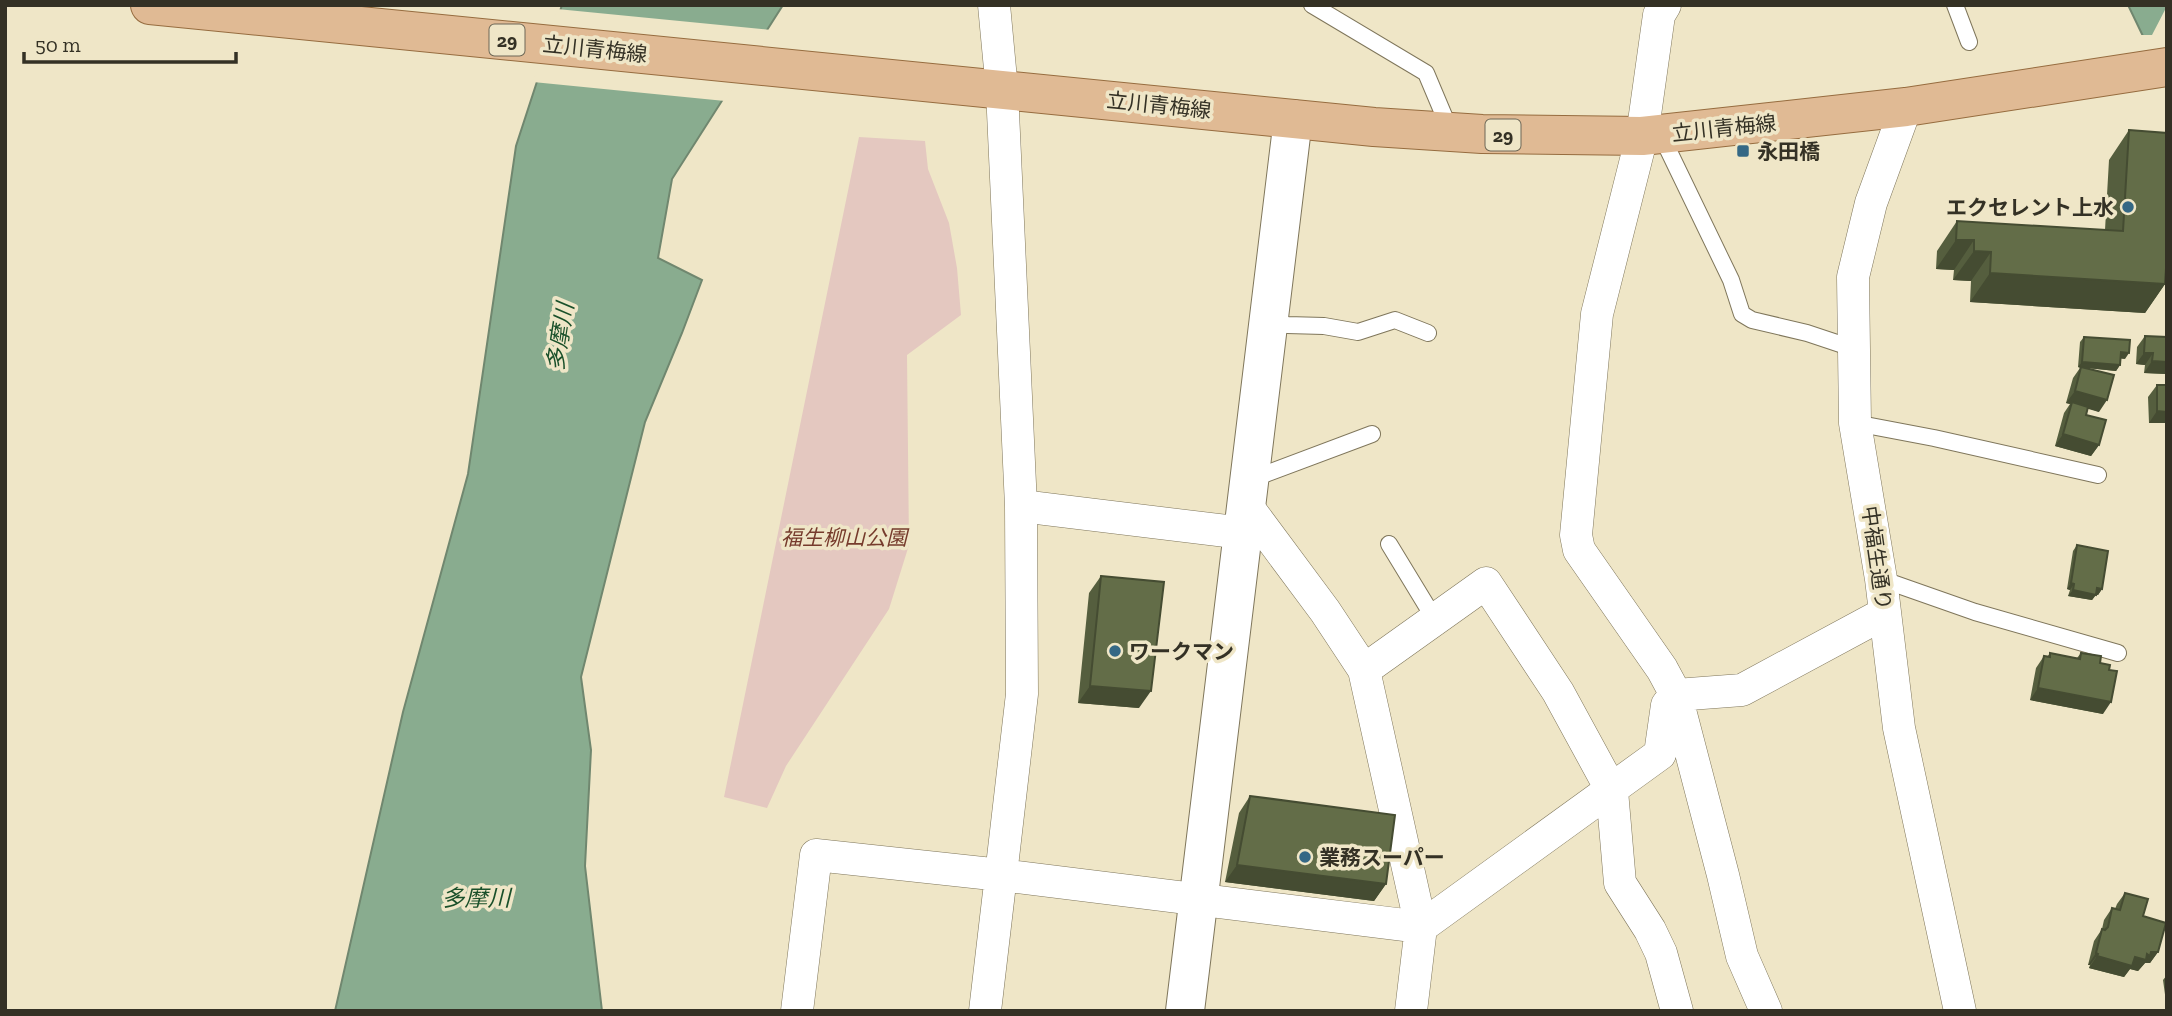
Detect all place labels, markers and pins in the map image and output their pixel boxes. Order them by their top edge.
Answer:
place label: 永田橋 [1757,139,1820,164]
marker: 永田橋 [1735,143,1751,159]
place label: エクセレント上水 [1946,195,2114,220]
marker: エクセレント上水 [2120,199,2136,215]
place label: ワークマン [1129,639,1234,664]
marker: ワークマン [1107,643,1123,659]
place label: 業務スーパー [1319,845,1445,870]
marker: 業務スーパー [1297,849,1313,865]

